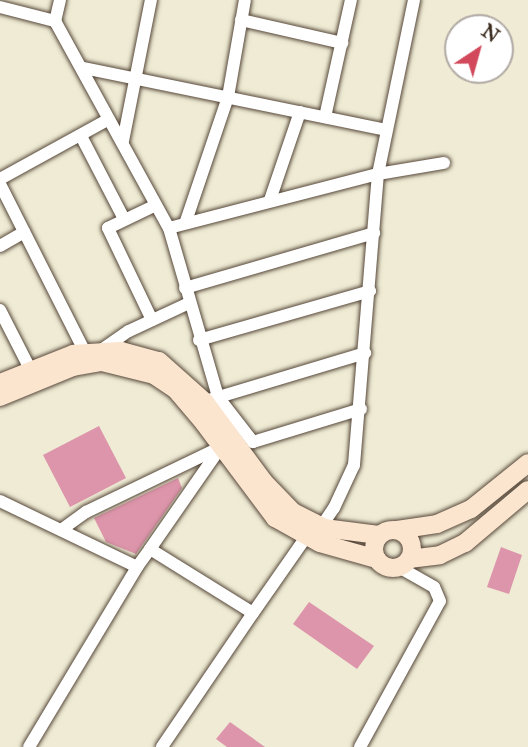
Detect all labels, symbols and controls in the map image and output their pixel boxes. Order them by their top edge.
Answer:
north arrow [444,14,514,84]
text: N [477,19,504,47]

